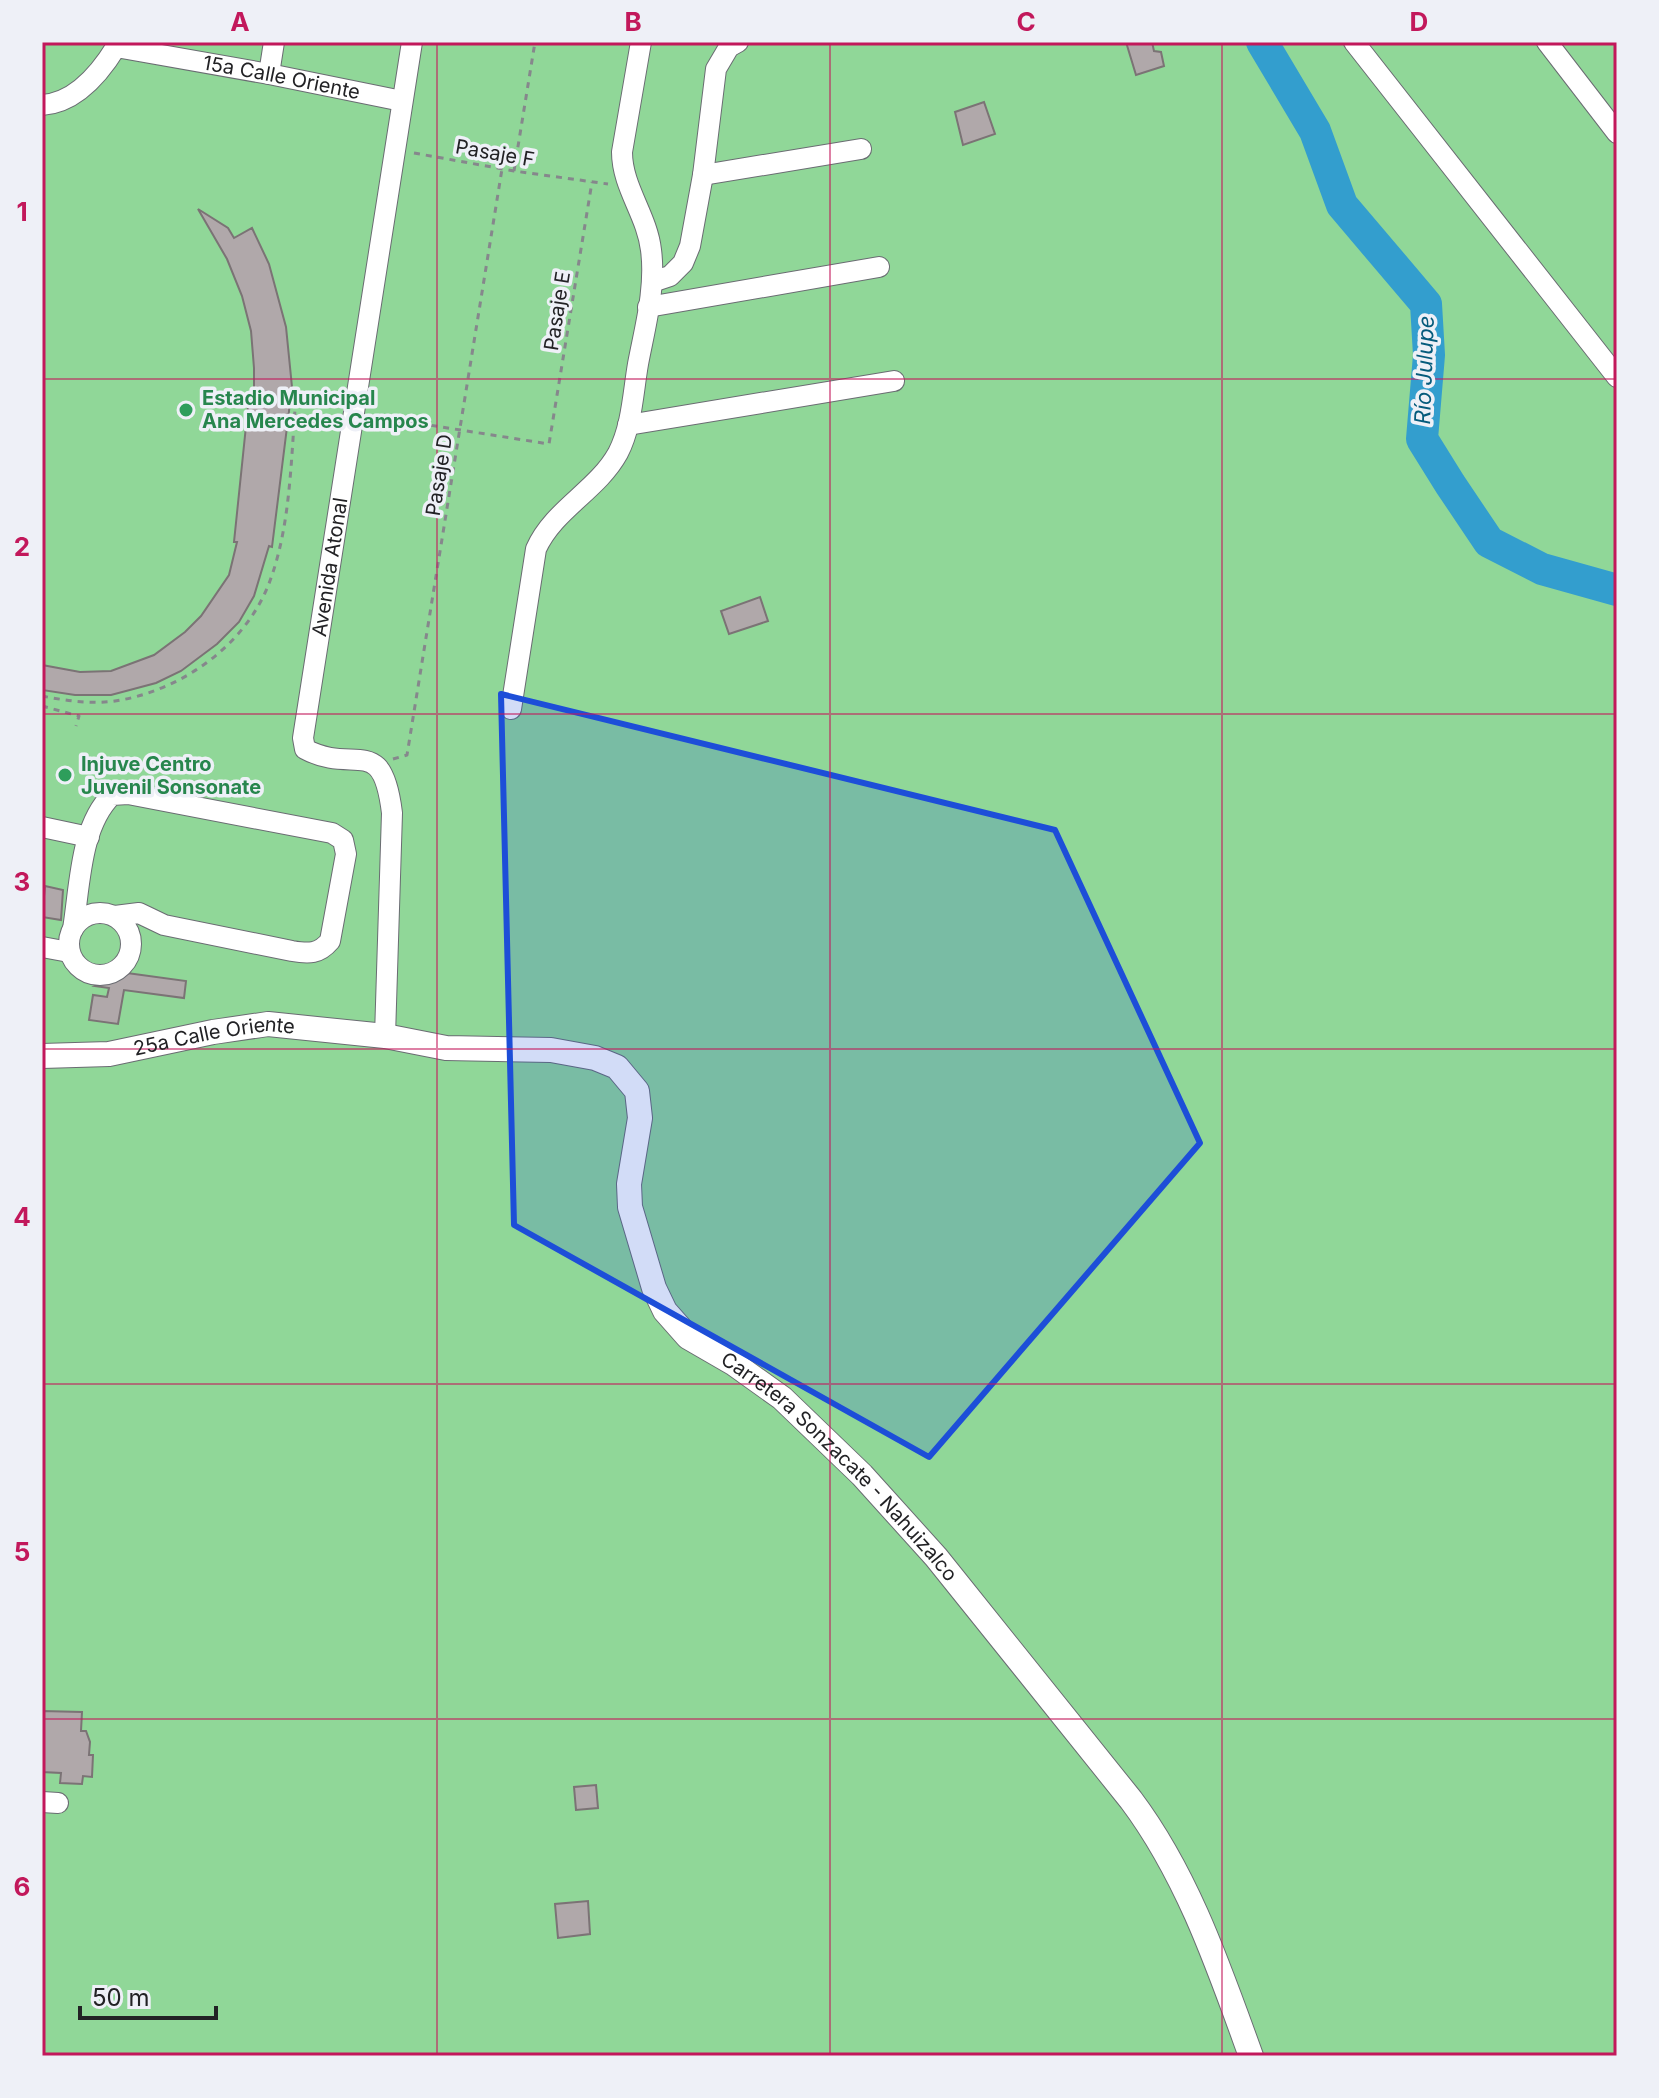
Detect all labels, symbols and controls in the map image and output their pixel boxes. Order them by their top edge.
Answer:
text: A [230,6,250,37]
text: B [624,6,642,37]
text: C [1016,6,1036,37]
text: D [1410,6,1428,37]
street label: 15a Calle Oriente [201,51,362,104]
street label: Pasaje F [454,134,536,172]
text: 1 [16,196,28,227]
street label: Pasaje E [539,270,575,352]
water label: Río Julupe [1409,315,1439,425]
place label: Estadio Municipal Ana Mercedes Campos [202,386,429,433]
marker: Estadio Municipal Ana Mercedes Campos [177,401,195,419]
street label: Pasaje D [421,432,457,518]
street label: Avenida Atonal [307,496,352,638]
text: 2 [14,531,30,562]
place label: Injuve Centro Juvenil Sonsonate [81,752,261,799]
marker: Injuve Centro Juvenil Sonsonate [56,766,74,784]
text: 3 [14,866,30,897]
street label: 25a Calle Oriente [131,1012,296,1061]
text: 4 [13,1201,31,1232]
street label: Carretera Sonzacate - Nahuizalco [717,1347,963,1586]
text: 5 [14,1536,30,1567]
text: 6 [14,1871,30,1902]
scale bar [80,1970,216,2020]
text: 50 m [92,1983,150,2012]

